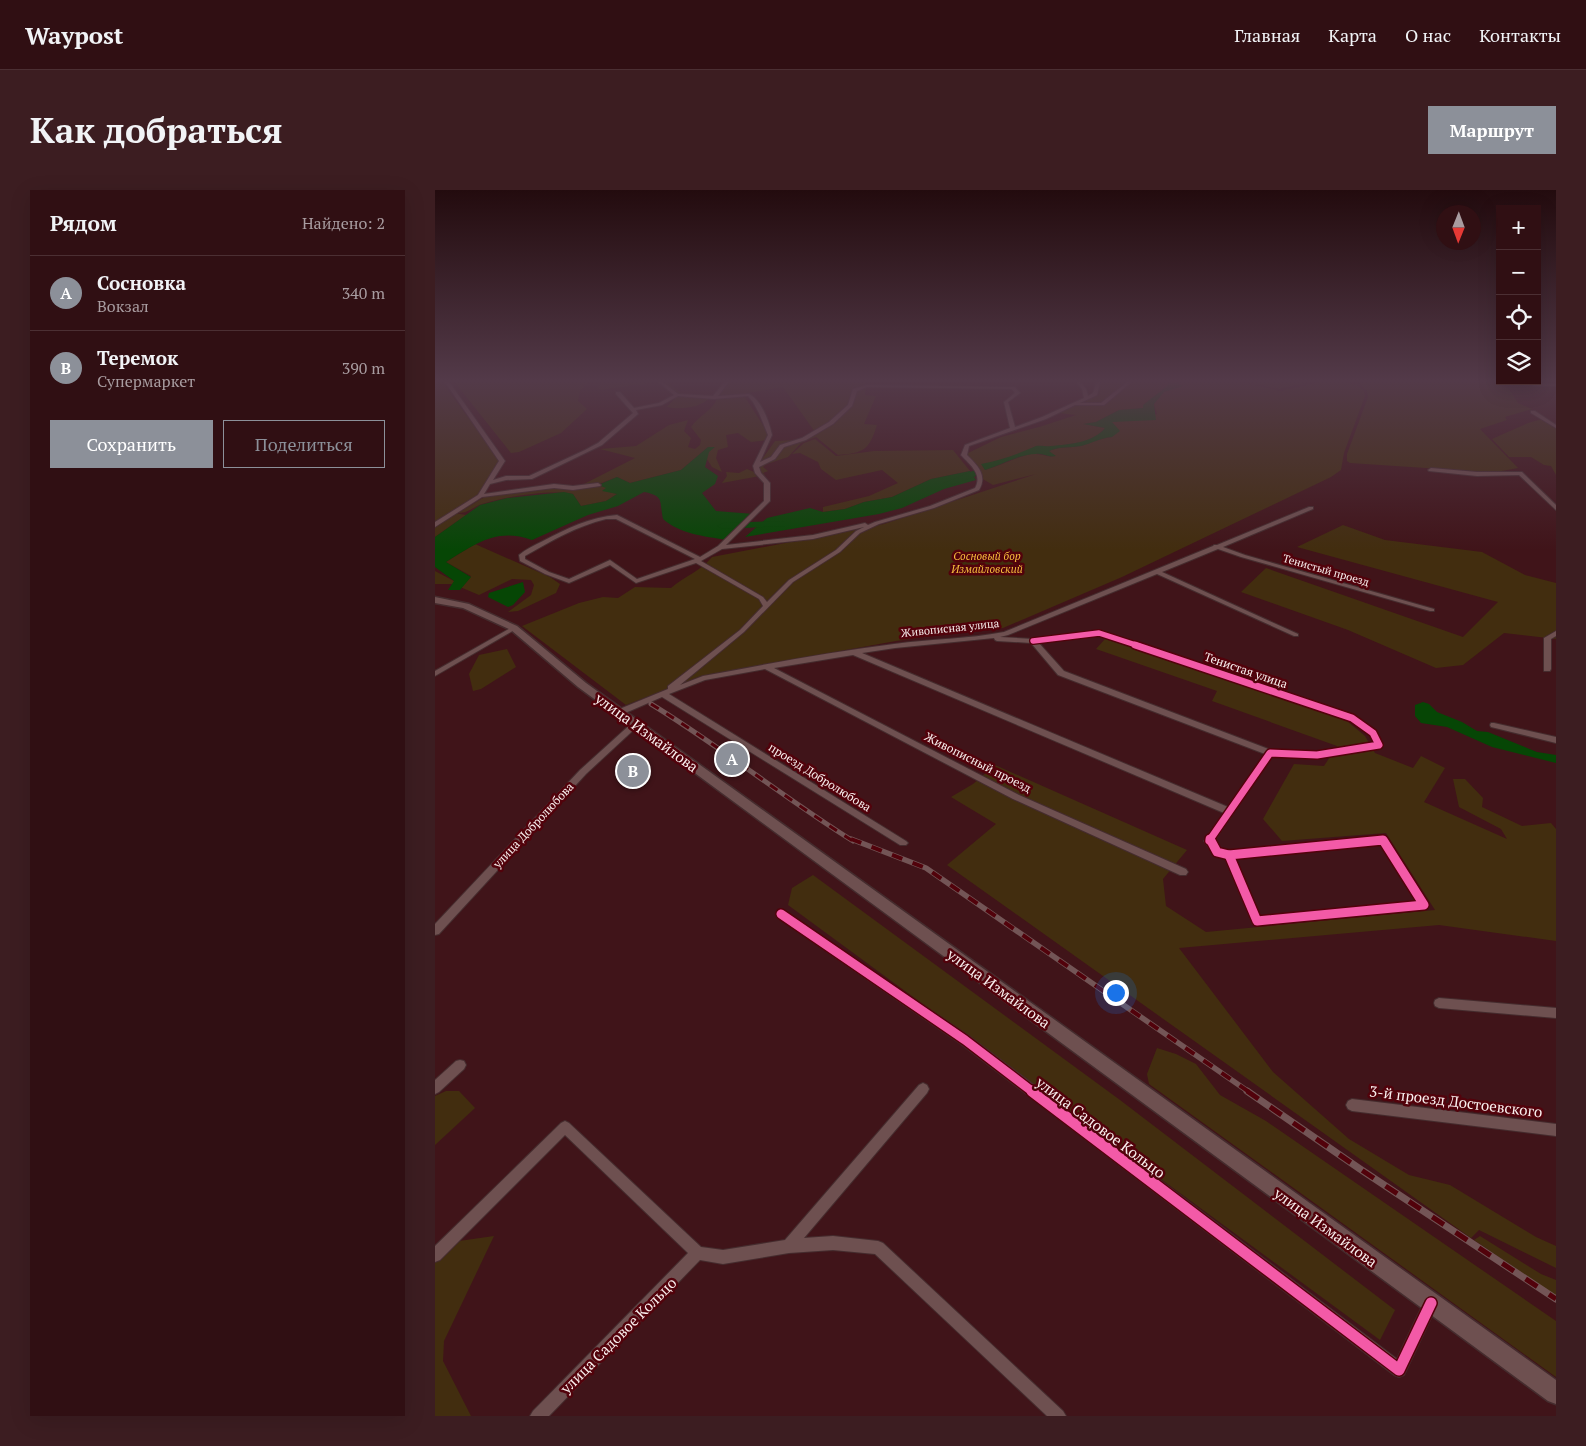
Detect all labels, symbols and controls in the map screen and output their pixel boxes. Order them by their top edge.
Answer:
text: Waypost [25,19,123,51]
text: Главная [1234,23,1300,47]
text: Карта [1328,23,1377,47]
text: О нас [1405,23,1451,47]
text: Контакты [1479,23,1561,47]
button: Маршрут [1428,106,1556,154]
text: Как добраться [30,107,283,153]
north arrow [1436,205,1481,250]
map controls [1496,205,1541,385]
button: + [1496,205,1541,250]
text: Рядом [50,209,117,237]
text: Найдено: 2 [302,212,385,234]
button: − [1496,250,1541,295]
text: Сосновка [97,270,186,295]
text: A [60,282,72,304]
text: 340 m [342,282,385,304]
text: Вокзал [97,295,149,317]
button: locate [1496,295,1541,340]
button: layers [1496,340,1541,385]
text: Теремок [97,345,178,370]
text: B [61,357,71,379]
text: 390 m [342,357,385,379]
text: Супермаркет [97,370,195,392]
button: Сохранить [50,420,213,468]
button: Поделиться [223,420,385,468]
park label: Сосновый бор Измайловский [950,549,1023,576]
street label: Тенистый проезд [1281,551,1371,589]
street label: Живописная улица [900,616,1000,640]
street label: Тенистая улица [1202,649,1290,691]
street label: улица Измайлова [591,687,703,776]
street label: Живописный проезд [922,729,1034,795]
street label: проезд Добролюбова [766,739,874,815]
pin: A [716,740,748,778]
pin: B [617,752,649,790]
street label: улица Добролюбова [489,779,577,872]
street label: улица Измайлова [943,943,1055,1032]
your location [1103,980,1129,1006]
street label: улица Садовое Кольцо [1032,1071,1170,1182]
street label: 3-й проезд Достоевского [1368,1080,1544,1122]
street label: улица Измайлова [1270,1182,1382,1271]
street label: улица Садовое Кольцо [555,1272,681,1398]

